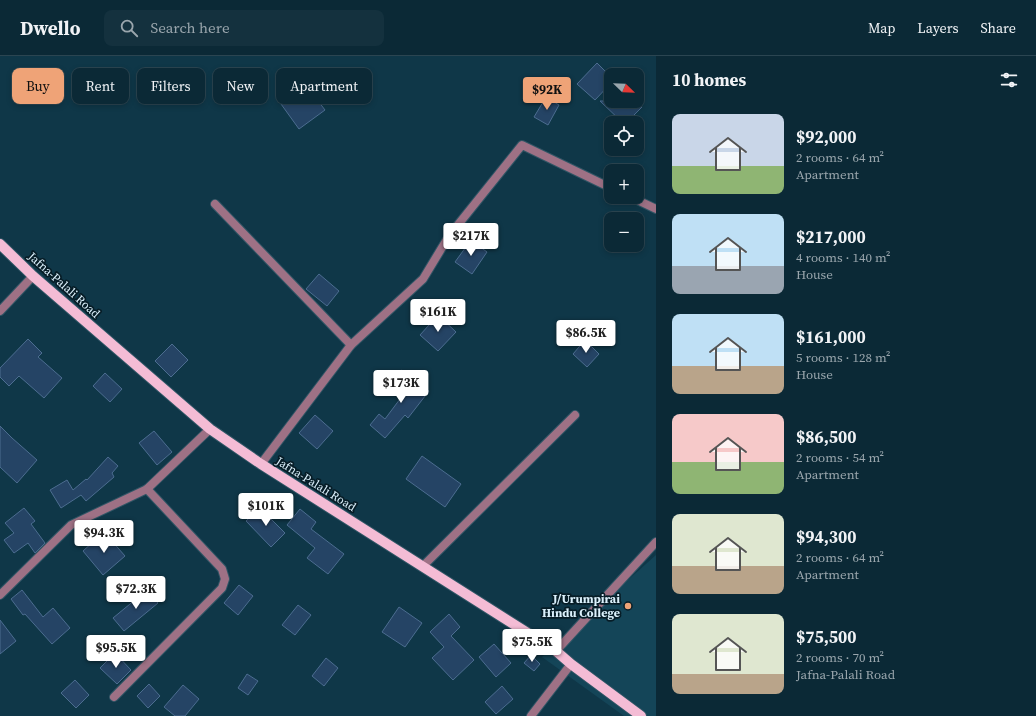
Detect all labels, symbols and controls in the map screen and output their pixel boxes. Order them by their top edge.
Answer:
search box [104,10,384,46]
text: Dwello [20,15,80,41]
icon: search [118,17,140,39]
text: Search here [150,17,230,38]
text: Map [868,18,895,38]
text: Layers [917,18,959,38]
text: Share [981,18,1016,38]
chip: Buy [12,68,64,104]
chip: Rent [72,68,129,104]
chip: Filters [137,68,205,104]
chip: New [213,68,268,104]
chip: Apartment [276,68,372,104]
north arrow [604,68,644,108]
map controls [604,68,644,252]
text: 10 homes [672,68,746,92]
icon: filters [998,69,1020,91]
pin: $92K [523,77,571,111]
text: $92K [532,81,562,98]
button: locate [604,116,644,156]
text: $92,000 [796,125,856,149]
icon: home [704,130,752,178]
text: 2 rooms · 64 m² [796,149,884,166]
button: + [604,164,644,204]
text: Apartment [796,166,859,183]
button: − [604,212,644,252]
pin: $217K [443,223,499,257]
text: $217,000 [796,225,866,249]
text: $217K [452,227,490,244]
icon: home [704,230,752,278]
street label: Jafna-Palali Road [24,248,103,322]
text: 4 rooms · 140 m² [796,249,891,266]
text: House [796,266,833,283]
pin: $161K [410,299,466,333]
text: $161K [419,303,457,320]
pin: $86.5K [553,320,619,354]
text: $86.5K [565,324,607,341]
text: $161,000 [796,325,866,349]
icon: home [704,330,752,378]
text: 5 rooms · 128 m² [796,349,891,366]
text: House [796,366,833,383]
pin: $173K [373,370,429,404]
text: $173K [382,374,420,391]
text: $86,500 [796,425,856,449]
icon: home [704,430,752,478]
text: 2 rooms · 54 m² [796,449,884,466]
street label: Jafna-Palali Road [272,452,359,515]
text: Apartment [796,466,859,483]
pin: $101K [238,493,294,527]
text: $101K [247,497,285,514]
pin: $94.3K [71,520,137,554]
text: $94.3K [83,524,125,541]
text: $94,300 [796,525,856,549]
icon: home [704,530,752,578]
text: 2 rooms · 64 m² [796,549,884,566]
text: Apartment [796,566,859,583]
pin: $72.3K [103,576,169,610]
text: $72.3K [115,580,157,597]
place label: J/Urumpirai Hindu College [542,591,620,621]
marker: J/Urumpirai Hindu College [623,601,633,611]
text: $75,500 [796,625,856,649]
pin: $75.5K [499,629,565,663]
icon: home [704,630,752,678]
text: $75.5K [511,633,553,650]
pin: $95.5K [83,635,149,669]
text: $95.5K [95,639,137,656]
text: 2 rooms · 70 m² [796,649,884,666]
text: Jafna-Palali Road [796,666,895,683]

